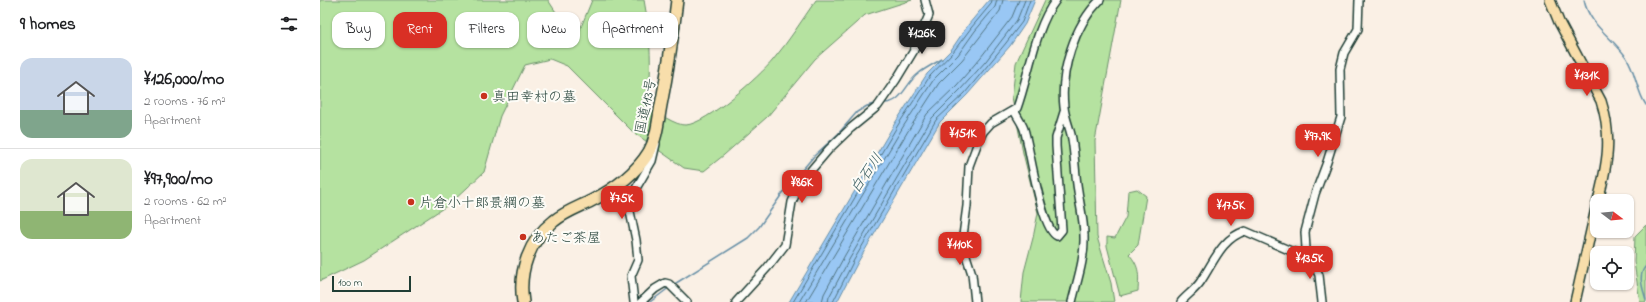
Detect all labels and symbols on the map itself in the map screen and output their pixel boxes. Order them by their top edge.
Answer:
pin: ¥126K [894,21,950,55]
pin: ¥131K [1559,63,1615,97]
street label: 国道113号 [630,76,663,136]
place label: 真田幸村の墓 [492,87,576,108]
marker: 真田幸村の墓 [479,91,489,101]
pin: ¥151K [935,121,991,155]
pin: ¥97.9K [1285,124,1351,158]
water label: 白石川 [845,149,889,198]
pin: ¥86K [778,170,826,204]
pin: ¥75K [598,186,646,220]
place label: 片倉小十郎景綱の墓 [419,193,545,214]
pin: ¥175K [1203,193,1259,227]
north arrow [1590,194,1634,238]
marker: 片倉小十郎景綱の墓 [406,197,416,207]
place label: あたご茶屋 [531,228,601,249]
marker: あたご茶屋 [518,232,528,242]
pin: ¥110K [932,232,988,266]
pin: ¥135K [1282,246,1338,280]
scale bar [332,274,411,293]

